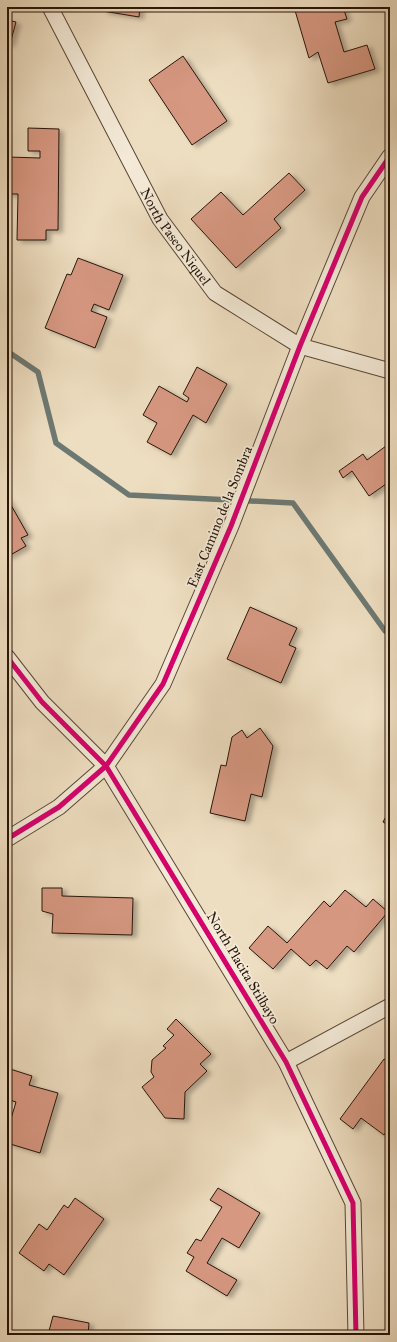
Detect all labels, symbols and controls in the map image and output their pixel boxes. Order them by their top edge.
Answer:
street label: North Paseo Niquel [137,185,215,289]
street label: East Camino de la Sombra [184,444,256,590]
street label: North Placita Stilbayo [203,909,283,1027]

